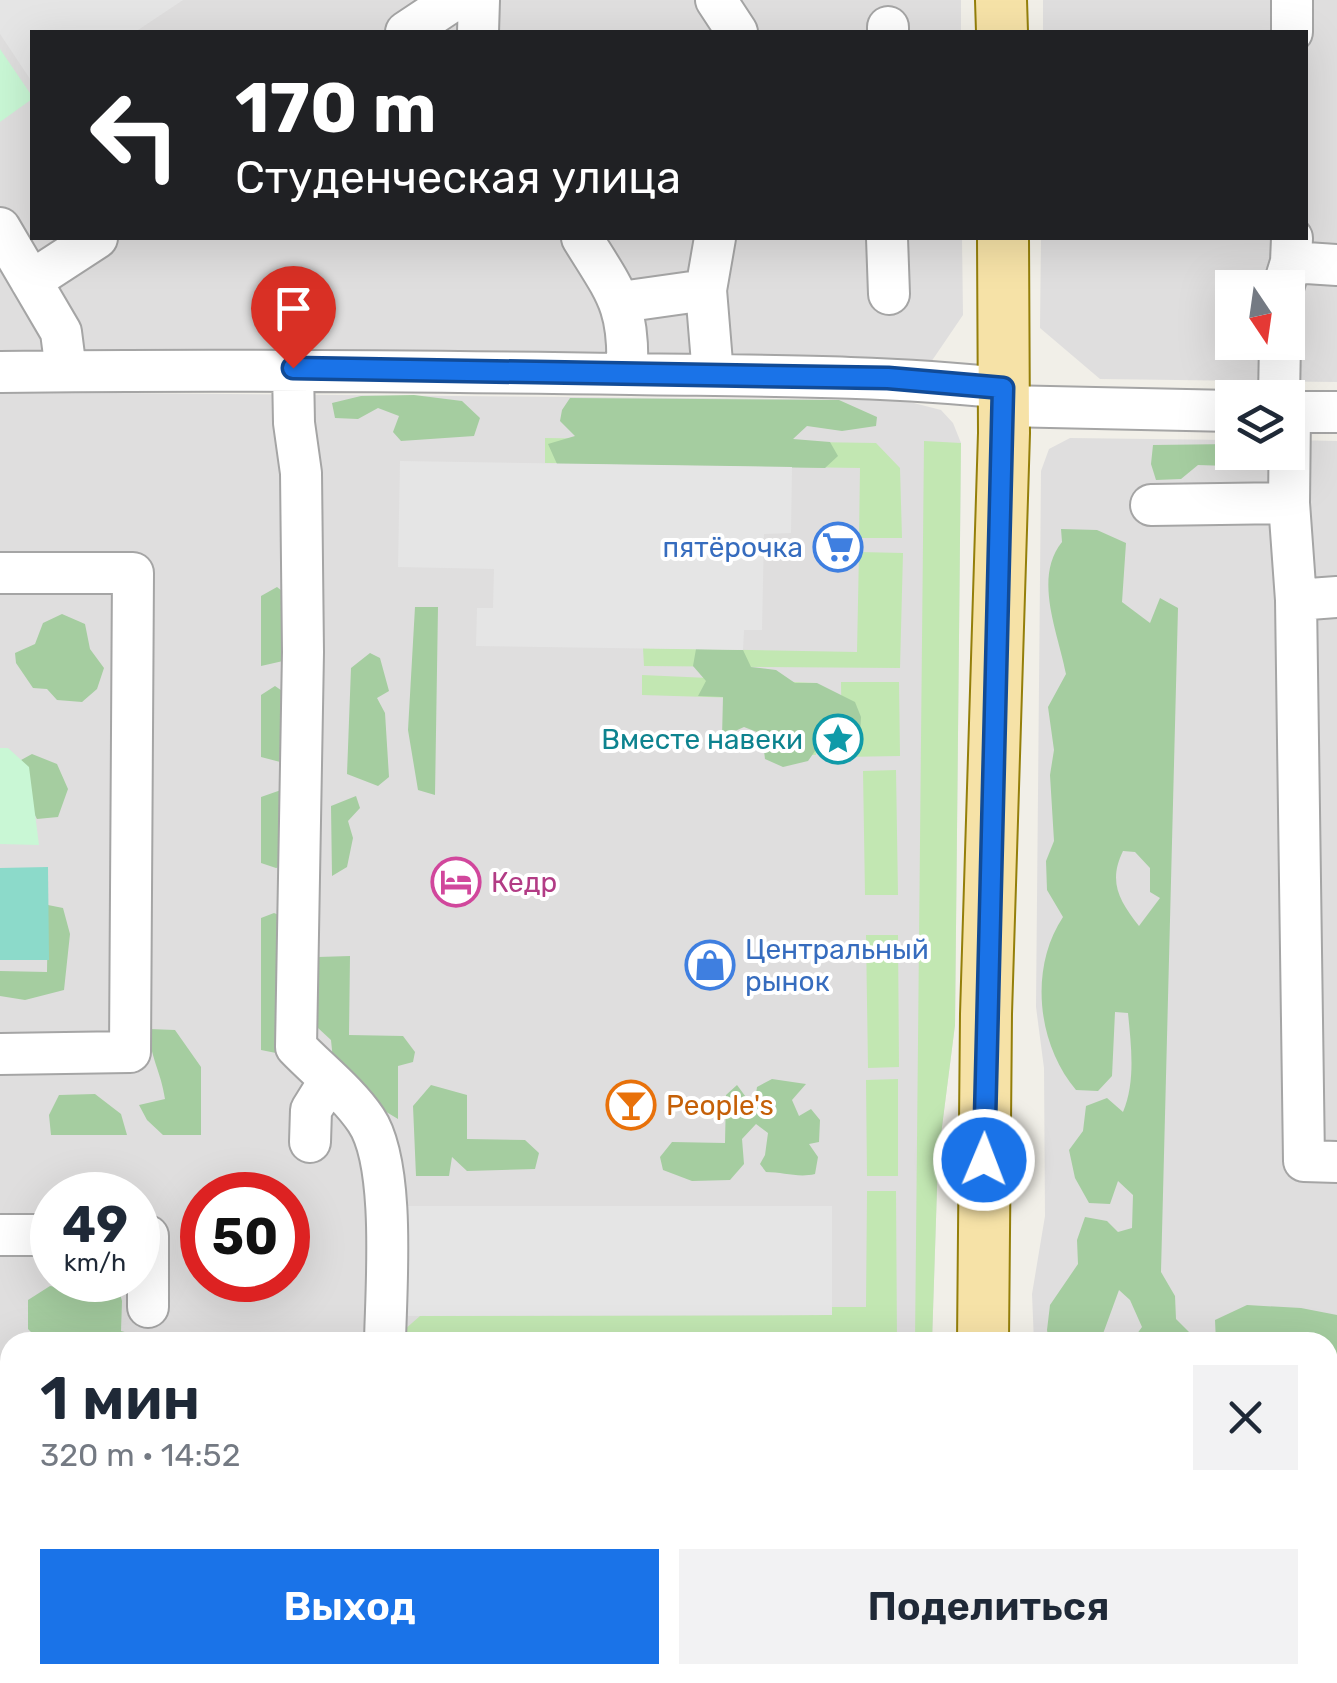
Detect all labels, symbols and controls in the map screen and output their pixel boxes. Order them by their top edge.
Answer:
text: 170 m [235,67,437,150]
icon: left [70,70,200,200]
text: Студенческая улица [235,151,681,204]
pin [251,266,336,369]
north arrow [1215,270,1305,360]
map controls [1215,270,1305,470]
icon: arrive [266,281,321,336]
button: layers [1215,380,1305,470]
supermarket icon: пятёрочка [812,521,864,573]
place label: пятёрочка [663,531,803,564]
place icon: Вместе навеки [812,713,864,765]
place label: Вместе навеки [601,723,803,756]
hotel icon: Кедр [430,856,482,908]
place label: Кедр [491,866,557,899]
place label: Центральный рынок [745,933,929,998]
shop icon: Центральный рынок [684,939,736,991]
bar icon: People's [605,1079,657,1131]
place label: People's [666,1089,774,1122]
position arrow [932,1108,1036,1212]
speed limit sign: 50 [180,1172,310,1302]
text: 49 [62,1195,128,1255]
text: km/h [64,1248,126,1277]
text: 1 мин [40,1363,200,1434]
button: close [1193,1365,1298,1470]
text: 320 m · 14:52 [40,1436,240,1474]
button: Выход [40,1549,659,1664]
button: Поделиться [679,1549,1298,1664]

